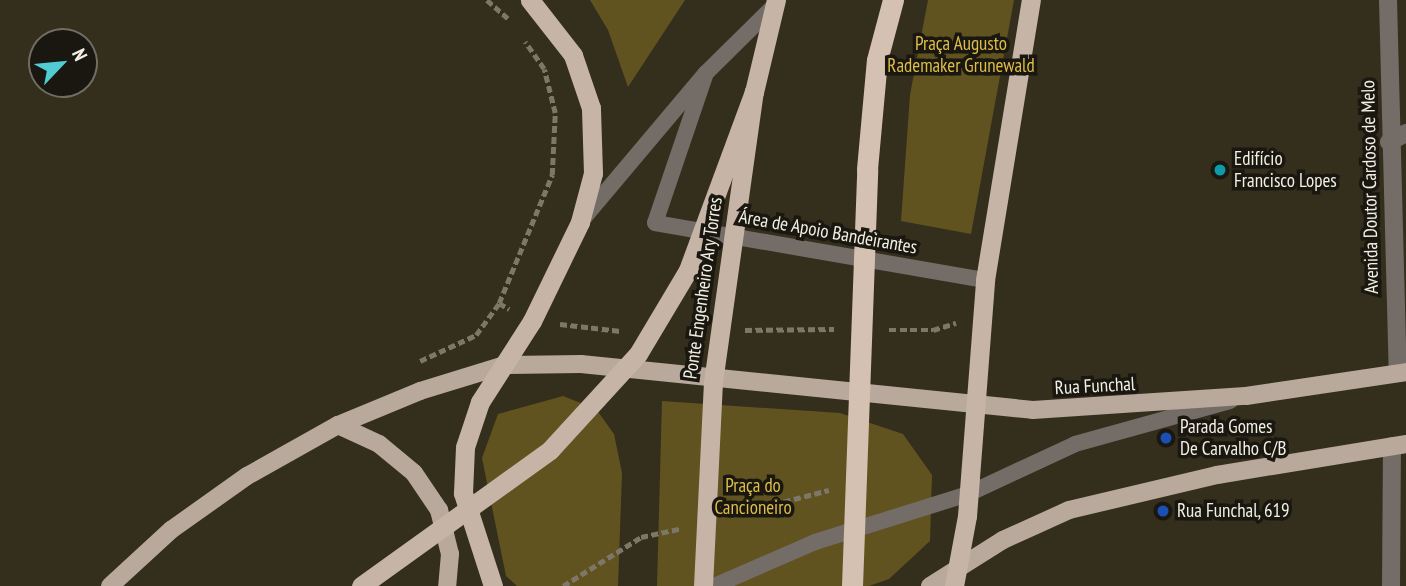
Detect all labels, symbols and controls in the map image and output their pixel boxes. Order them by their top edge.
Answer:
north arrow [28,28,98,98]
park label: Praça Augusto Rademaker Grunewald [887,33,1035,77]
text: N [67,45,93,65]
street label: Avenida Doutor Cardoso de Melo [1357,80,1383,294]
place label: Edifício Francisco Lopes [1234,148,1337,192]
marker: Edifício Francisco Lopes [1212,162,1228,178]
street label: Ponte Engenheiro Ary Torres [679,195,727,381]
street label: Área de Apoio Bandeirantes [737,205,919,259]
street label: Rua Funchal [1054,373,1136,399]
place label: Parada Gomes De Carvalho C/B [1180,416,1286,460]
marker: Parada Gomes De Carvalho C/B [1158,430,1174,446]
park label: Praça do Cancioneiro [714,475,792,519]
place label: Rua Funchal, 619 [1177,500,1291,522]
marker: Rua Funchal, 619 [1155,503,1171,519]

